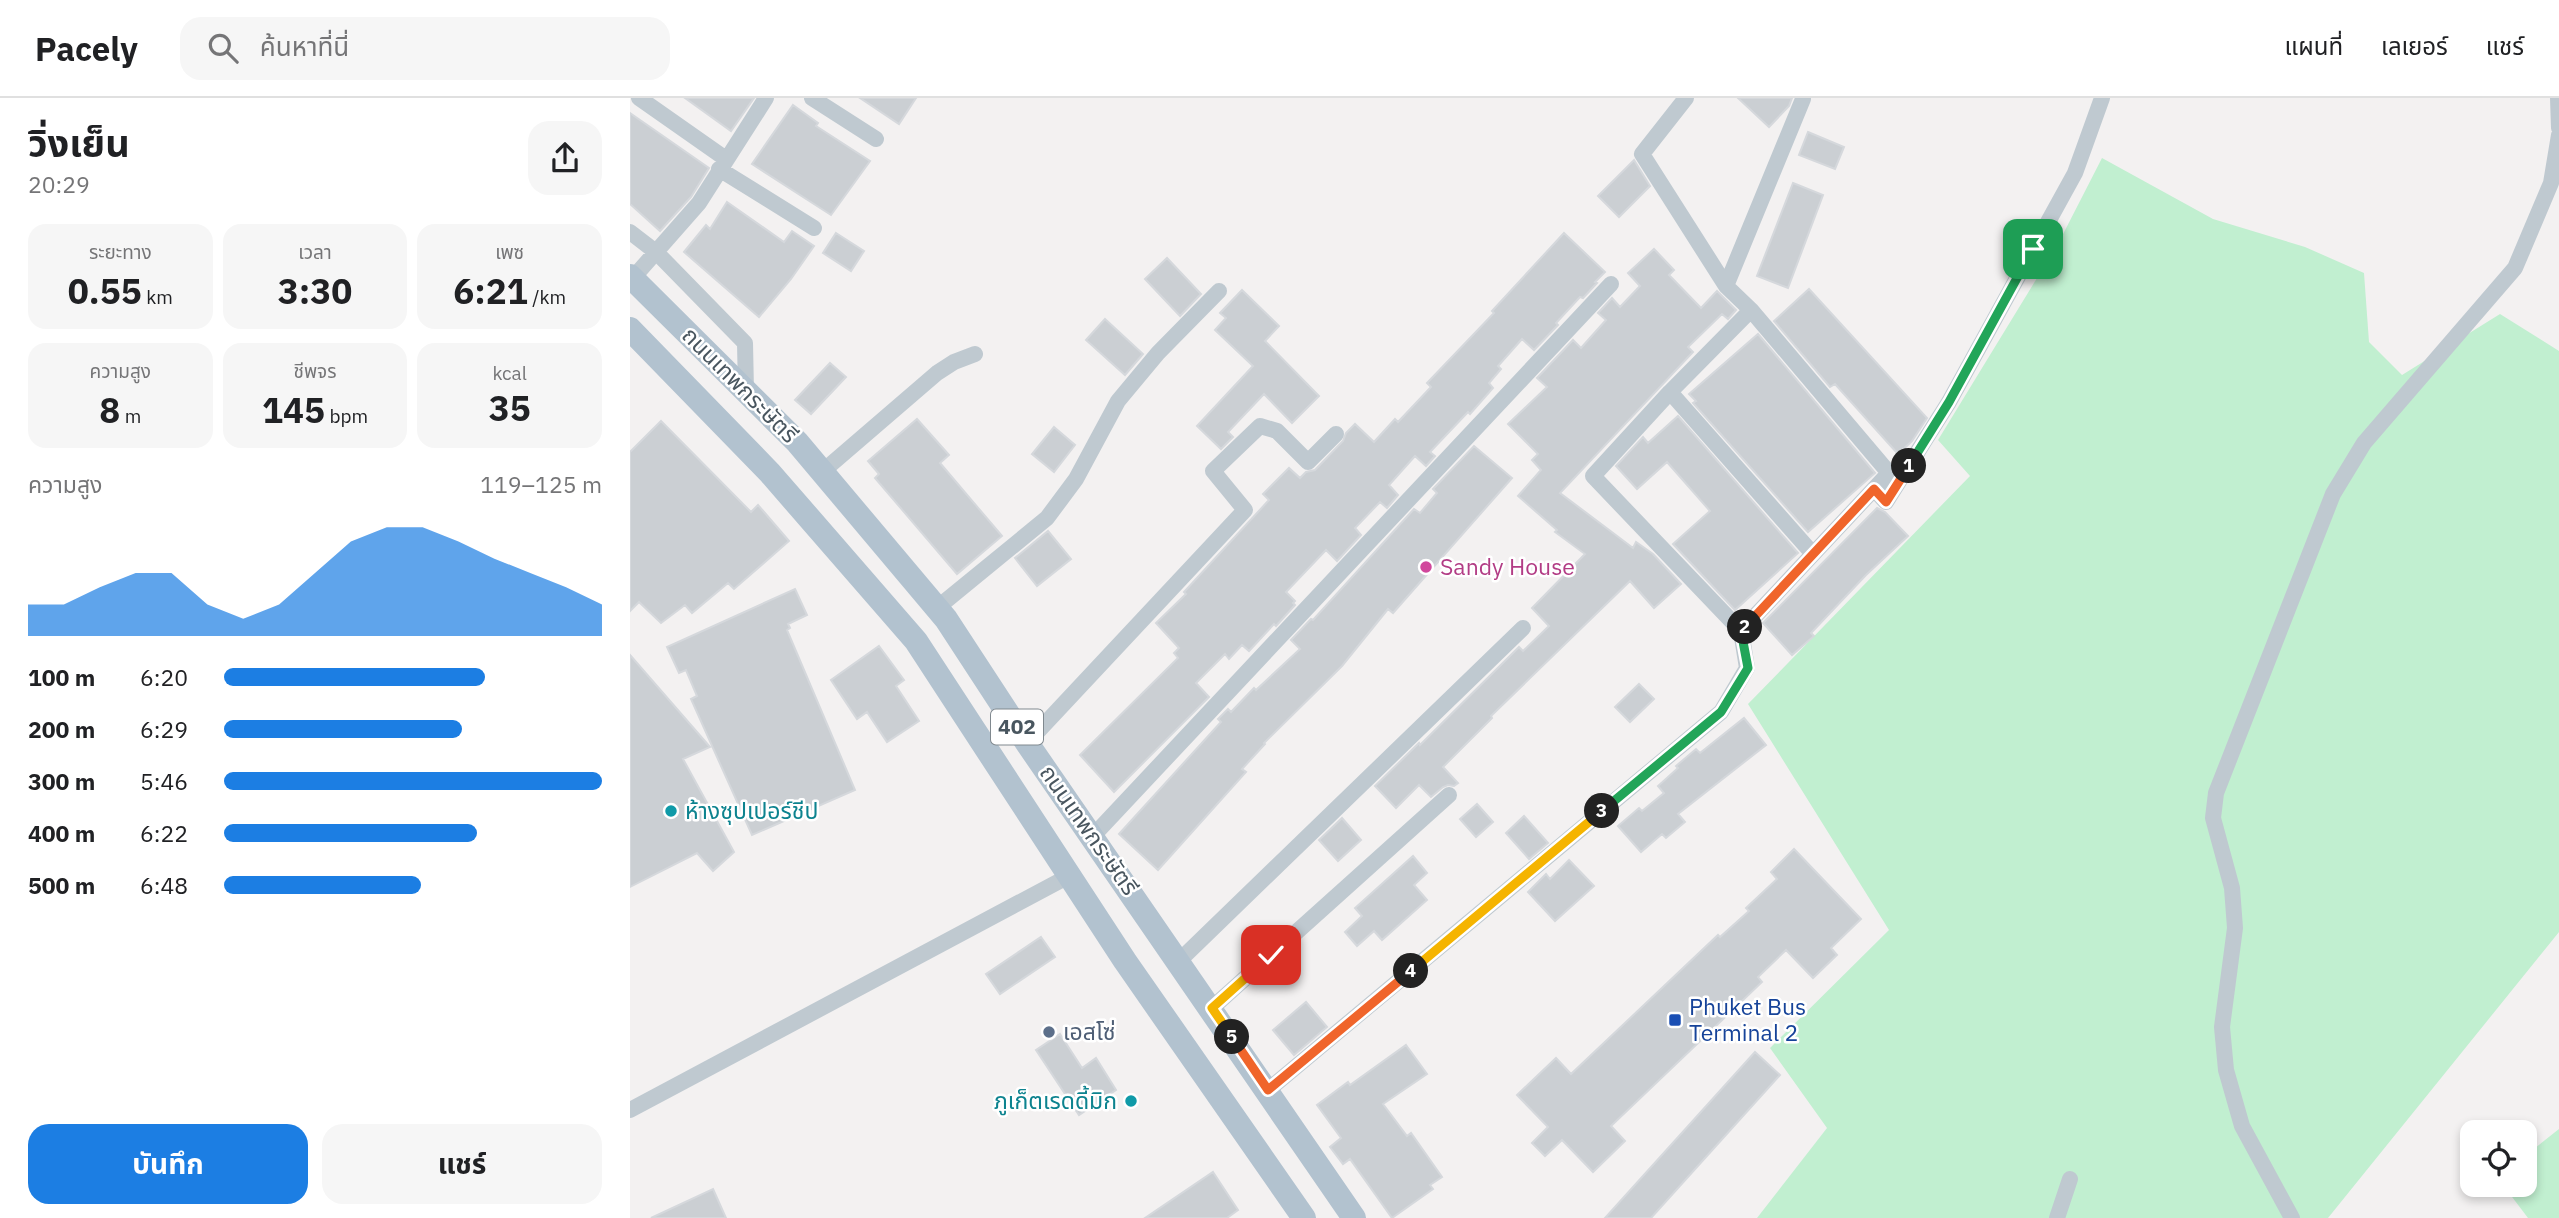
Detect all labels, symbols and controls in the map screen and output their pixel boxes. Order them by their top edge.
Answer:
search box [180,17,670,80]
text: Pacely [35,27,138,70]
icon: search [204,29,242,67]
text: ค้นหาที่นี่ [260,29,349,63]
text: แผนที่ [2285,30,2343,62]
text: เลเยอร์ [2381,30,2448,62]
text: แชร์ [2486,30,2524,62]
text: วิ่งเย็น [28,118,130,167]
button: share [528,121,602,195]
text: 20:29 [28,169,90,199]
pin [2003,219,2063,279]
icon: arrive [2014,230,2052,268]
text: ระยะทาง [89,240,152,264]
text: เวลา [298,240,332,264]
text: เพซ [495,240,524,264]
text: 0.55 [68,268,142,314]
text: 3:30 [278,268,352,314]
text: 6:21 [453,268,528,314]
text: km [142,285,173,309]
text: /km [528,285,566,309]
street label: ถนนเทพกระษัตรี [676,320,805,449]
text: ความสูง [90,359,151,383]
text: ชีพจร [293,359,337,383]
text: kcal [492,361,527,385]
text: 35 [489,385,531,431]
text: 8 [99,387,120,433]
text: 145 [262,387,325,433]
text: m [120,404,141,428]
text: bpm [325,404,368,428]
pin: 1 [1892,448,1926,484]
text: 1 [1903,453,1914,477]
text: ความสูง [28,469,102,499]
text: 119–125 m [480,469,602,499]
place label: Sandy House [1440,551,1575,581]
marker: Sandy House [1418,559,1434,575]
pin: 2 [1728,610,1762,644]
text: 2 [1739,614,1750,638]
text: 100 m [28,662,95,692]
text: 6:20 [140,662,188,692]
road number: 402 [991,710,1043,744]
text: 200 m [28,714,95,744]
text: 6:29 [140,714,188,744]
street label: ถนนเทพกระษัตรี [1034,758,1146,900]
text: 300 m [28,766,95,796]
text: 5:46 [140,766,188,796]
pin: 3 [1584,794,1620,828]
place label: ห้างซุปเปอร์ชีป [685,795,818,825]
text: 3 [1596,798,1607,822]
marker: ห้างซุปเปอร์ชีป [663,803,679,819]
text: 400 m [28,818,95,848]
text: 6:22 [140,818,188,848]
text: 500 m [28,870,95,900]
text: 6:48 [140,870,188,900]
pin [1241,925,1301,985]
icon: check [1252,936,1290,974]
pin: 4 [1394,954,1428,988]
text: 4 [1405,958,1416,982]
place label: Phuket Bus Terminal 2 [1689,991,1806,1047]
marker: Phuket Bus Terminal 2 [1667,1012,1683,1028]
place label: เอสโซ่ [1063,1016,1116,1046]
pin: 5 [1214,1020,1250,1054]
marker: เอสโซ่ [1041,1024,1057,1040]
text: 5 [1226,1024,1237,1048]
place label: ภูเก็ตเรดดี้มิก [994,1085,1117,1116]
marker: ภูเก็ตเรดดี้มิก [1123,1093,1139,1109]
map controls [2460,1120,2537,1197]
button: locate [2460,1120,2537,1197]
button: บันทึก [28,1124,308,1204]
button: แชร์ [322,1124,602,1204]

